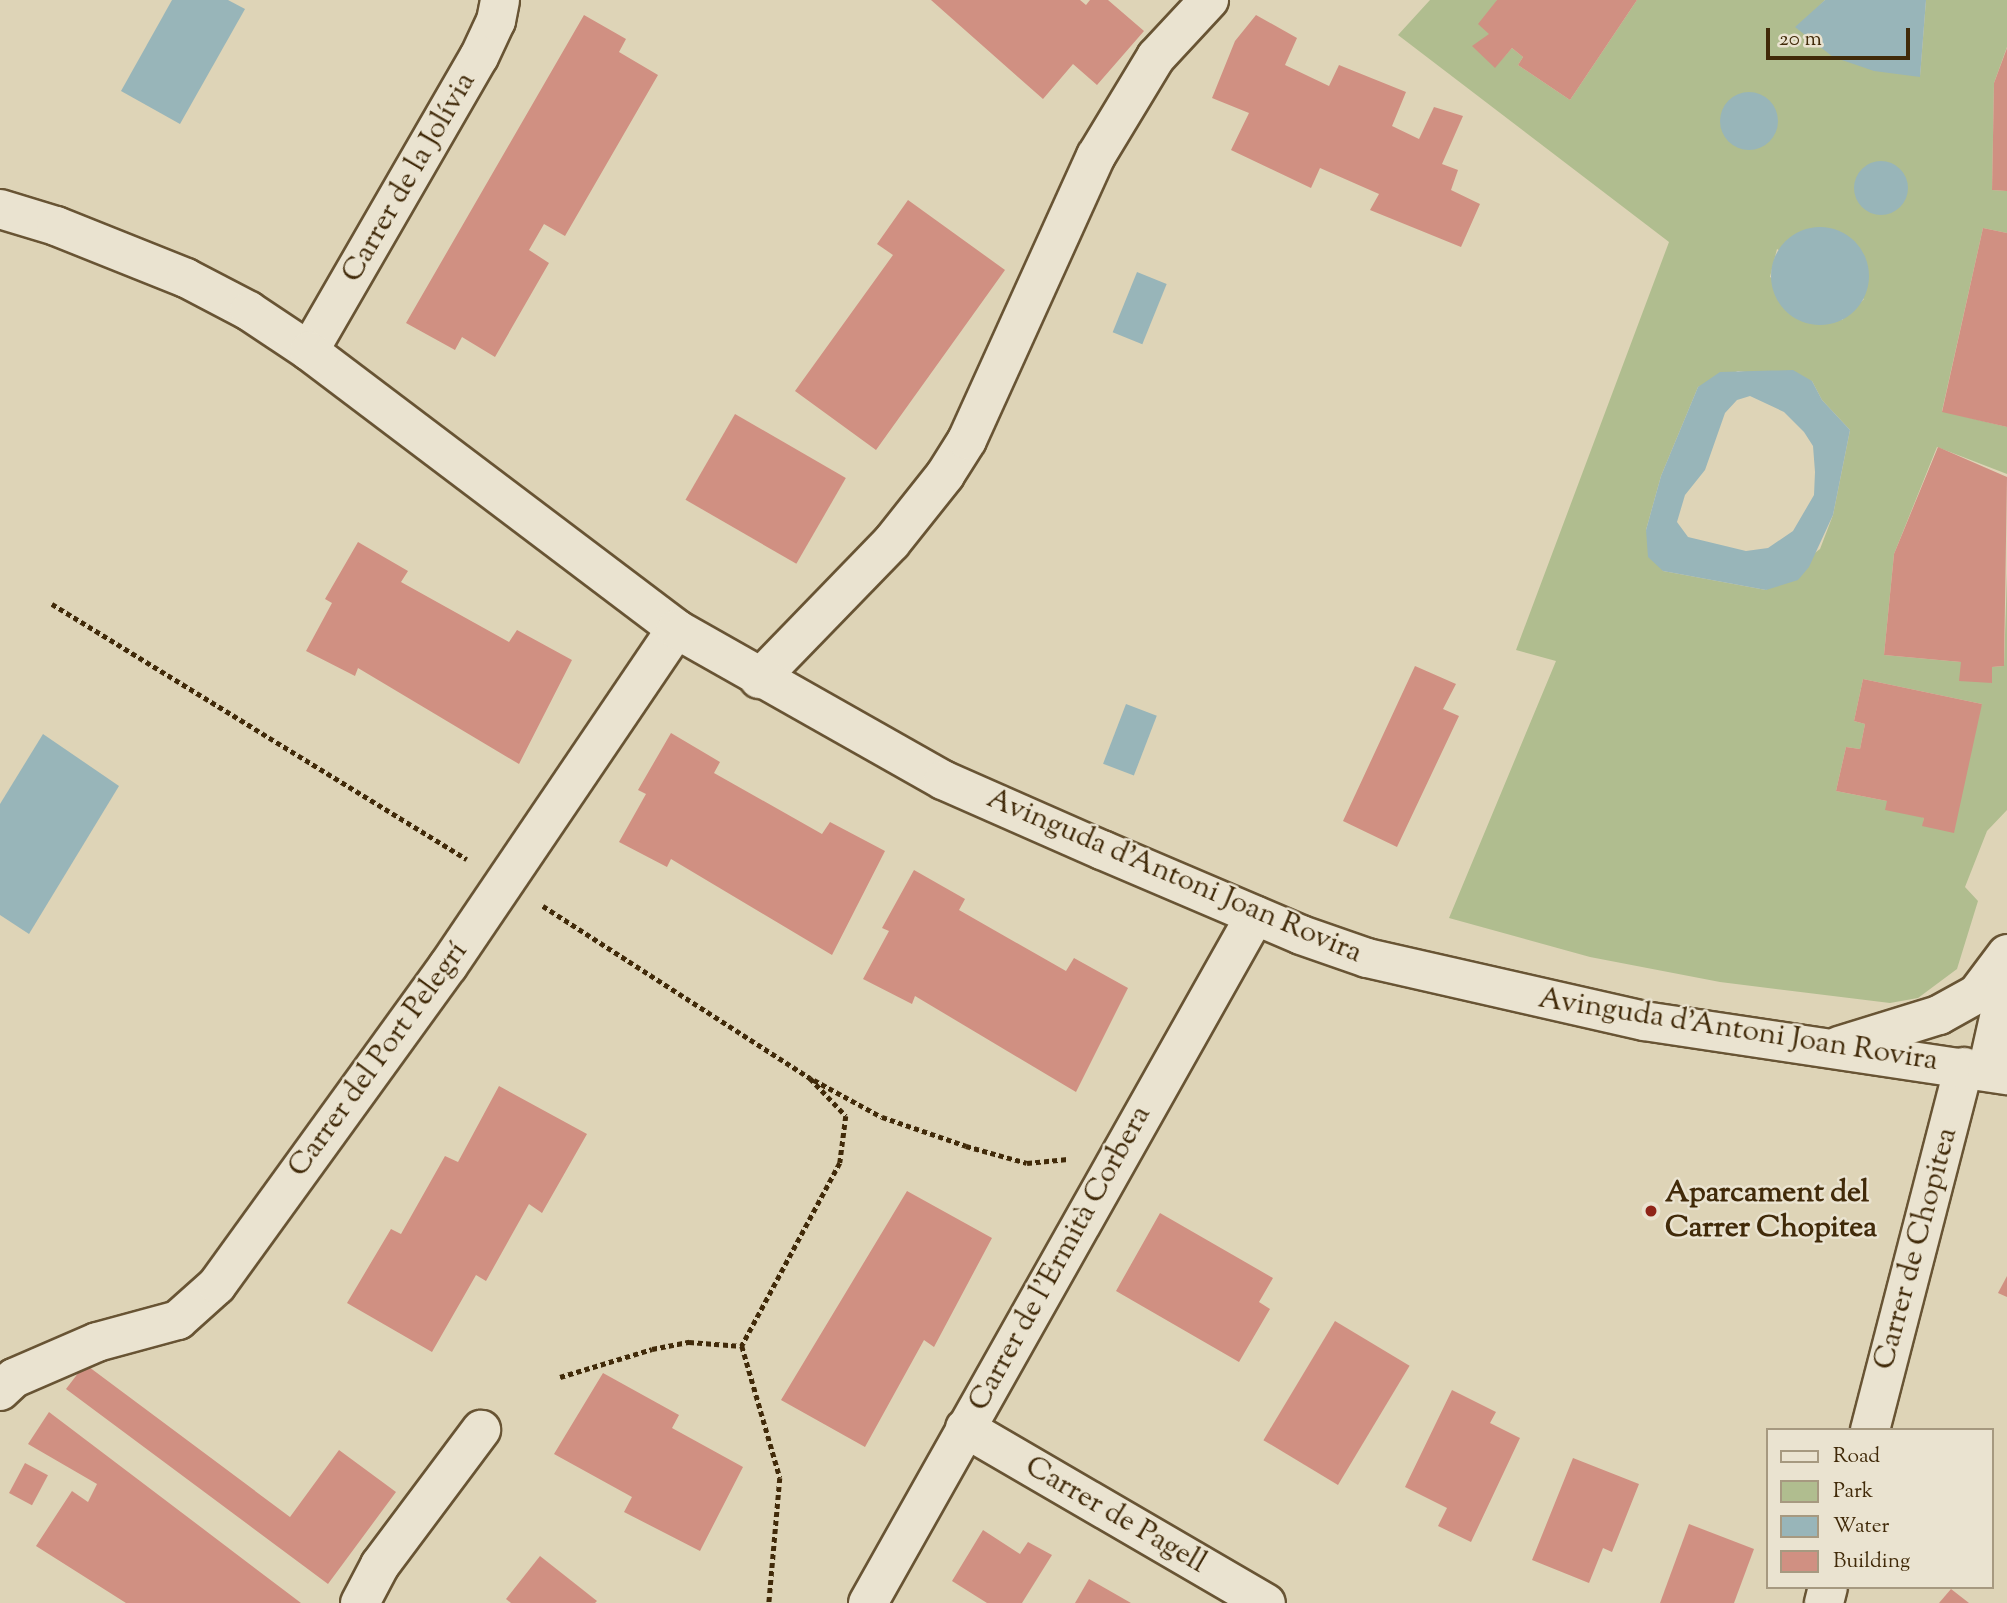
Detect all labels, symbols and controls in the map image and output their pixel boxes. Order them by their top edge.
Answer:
scale bar [1769,14,1912,58]
text: 20 m [1779,25,1822,55]
street label: Carrer de la Jolívia [335,67,485,289]
street label: Avinguda d'Antoni Joan Rovira [981,781,1367,973]
street label: Carrer del Port Pelegrí [281,935,477,1185]
street label: Avinguda d'Antoni Joan Rovira [1536,982,1940,1080]
street label: Carrer de l'Ermità Corbera [962,1100,1160,1418]
street label: Carrer de Chopitea [1867,1124,1967,1374]
place label: Aparcament del Carrer Chopitea [1665,1176,1877,1246]
marker: Aparcament del Carrer Chopitea [1643,1203,1659,1219]
legend [1766,1428,1993,1589]
text: Road [1833,1442,1880,1472]
street label: Carrer de Pagell [1018,1450,1212,1582]
text: Park [1833,1477,1873,1507]
text: Water [1833,1512,1889,1542]
text: Building [1833,1547,1910,1577]

